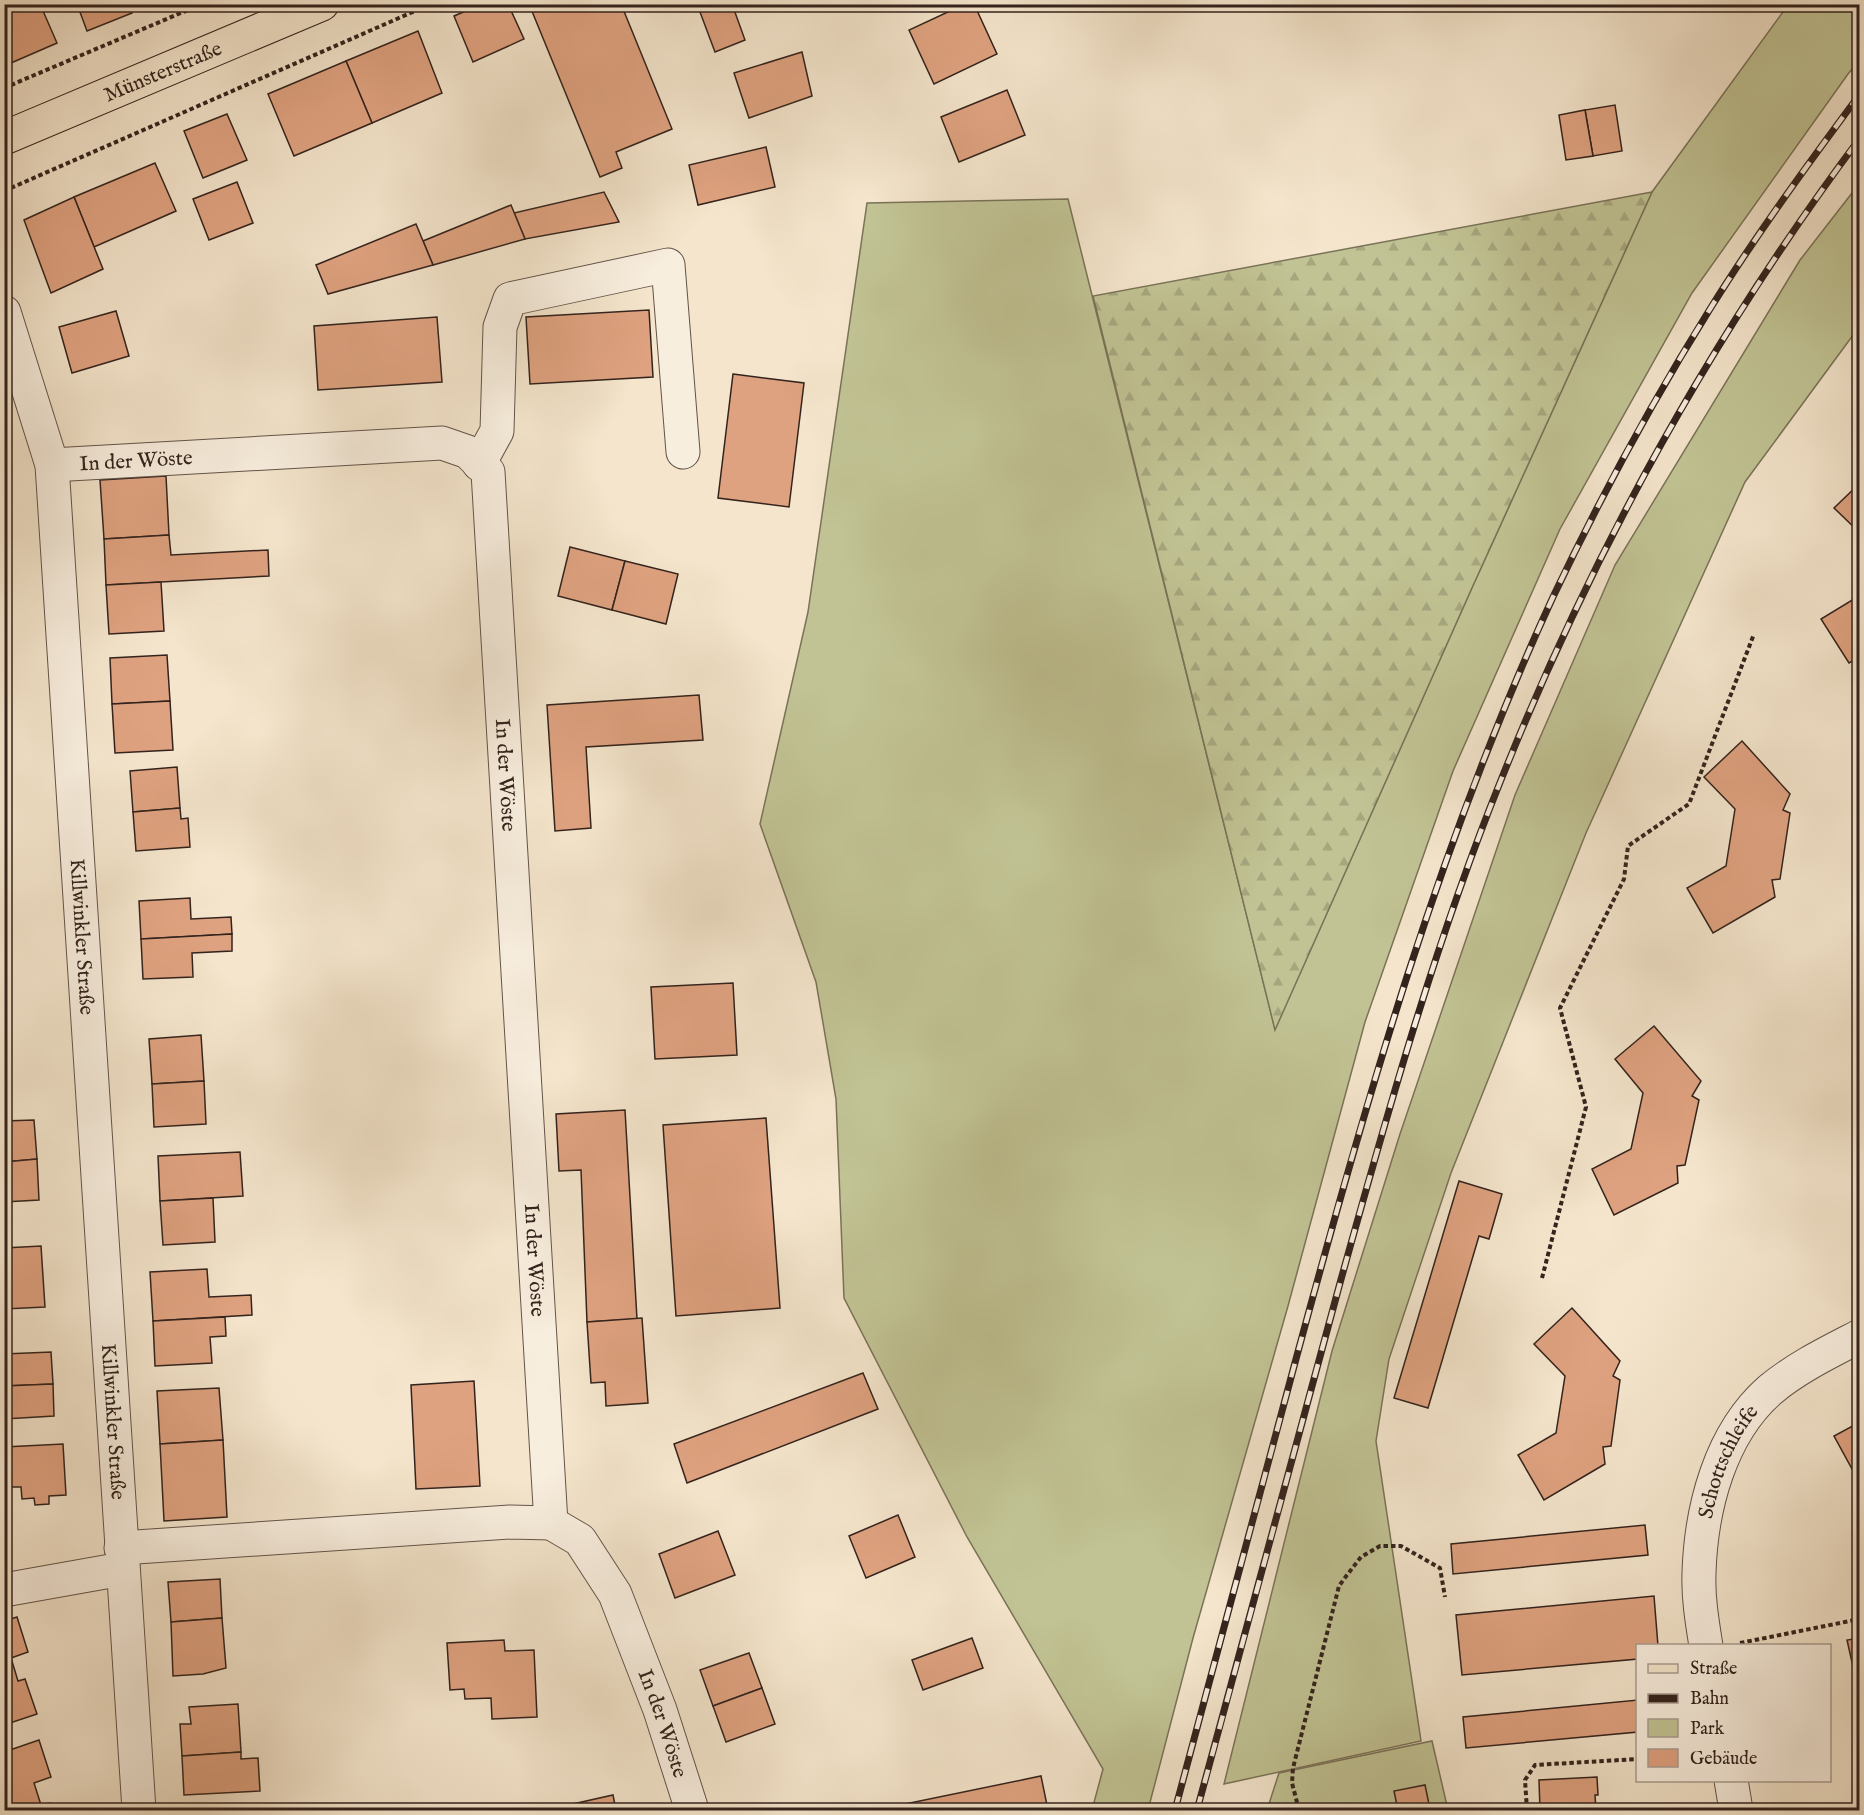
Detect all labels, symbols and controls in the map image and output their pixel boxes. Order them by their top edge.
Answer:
street label: Münsterstraße [100,36,226,109]
street label: In der Wöste [79,445,194,478]
street label: In der Wöste [488,718,522,833]
street label: Killwinkler Straße [62,858,100,1016]
street label: In der Wöste [517,1203,551,1318]
street label: Killwinkler Straße [94,1343,131,1501]
street label: Schottschleife [1693,1399,1765,1521]
legend [1636,1644,1831,1782]
text: Straße [1690,1658,1737,1681]
street label: In der Wöste [630,1666,693,1782]
text: Bahn [1690,1688,1729,1711]
text: Park [1690,1718,1725,1741]
text: Gebäude [1690,1748,1757,1771]

